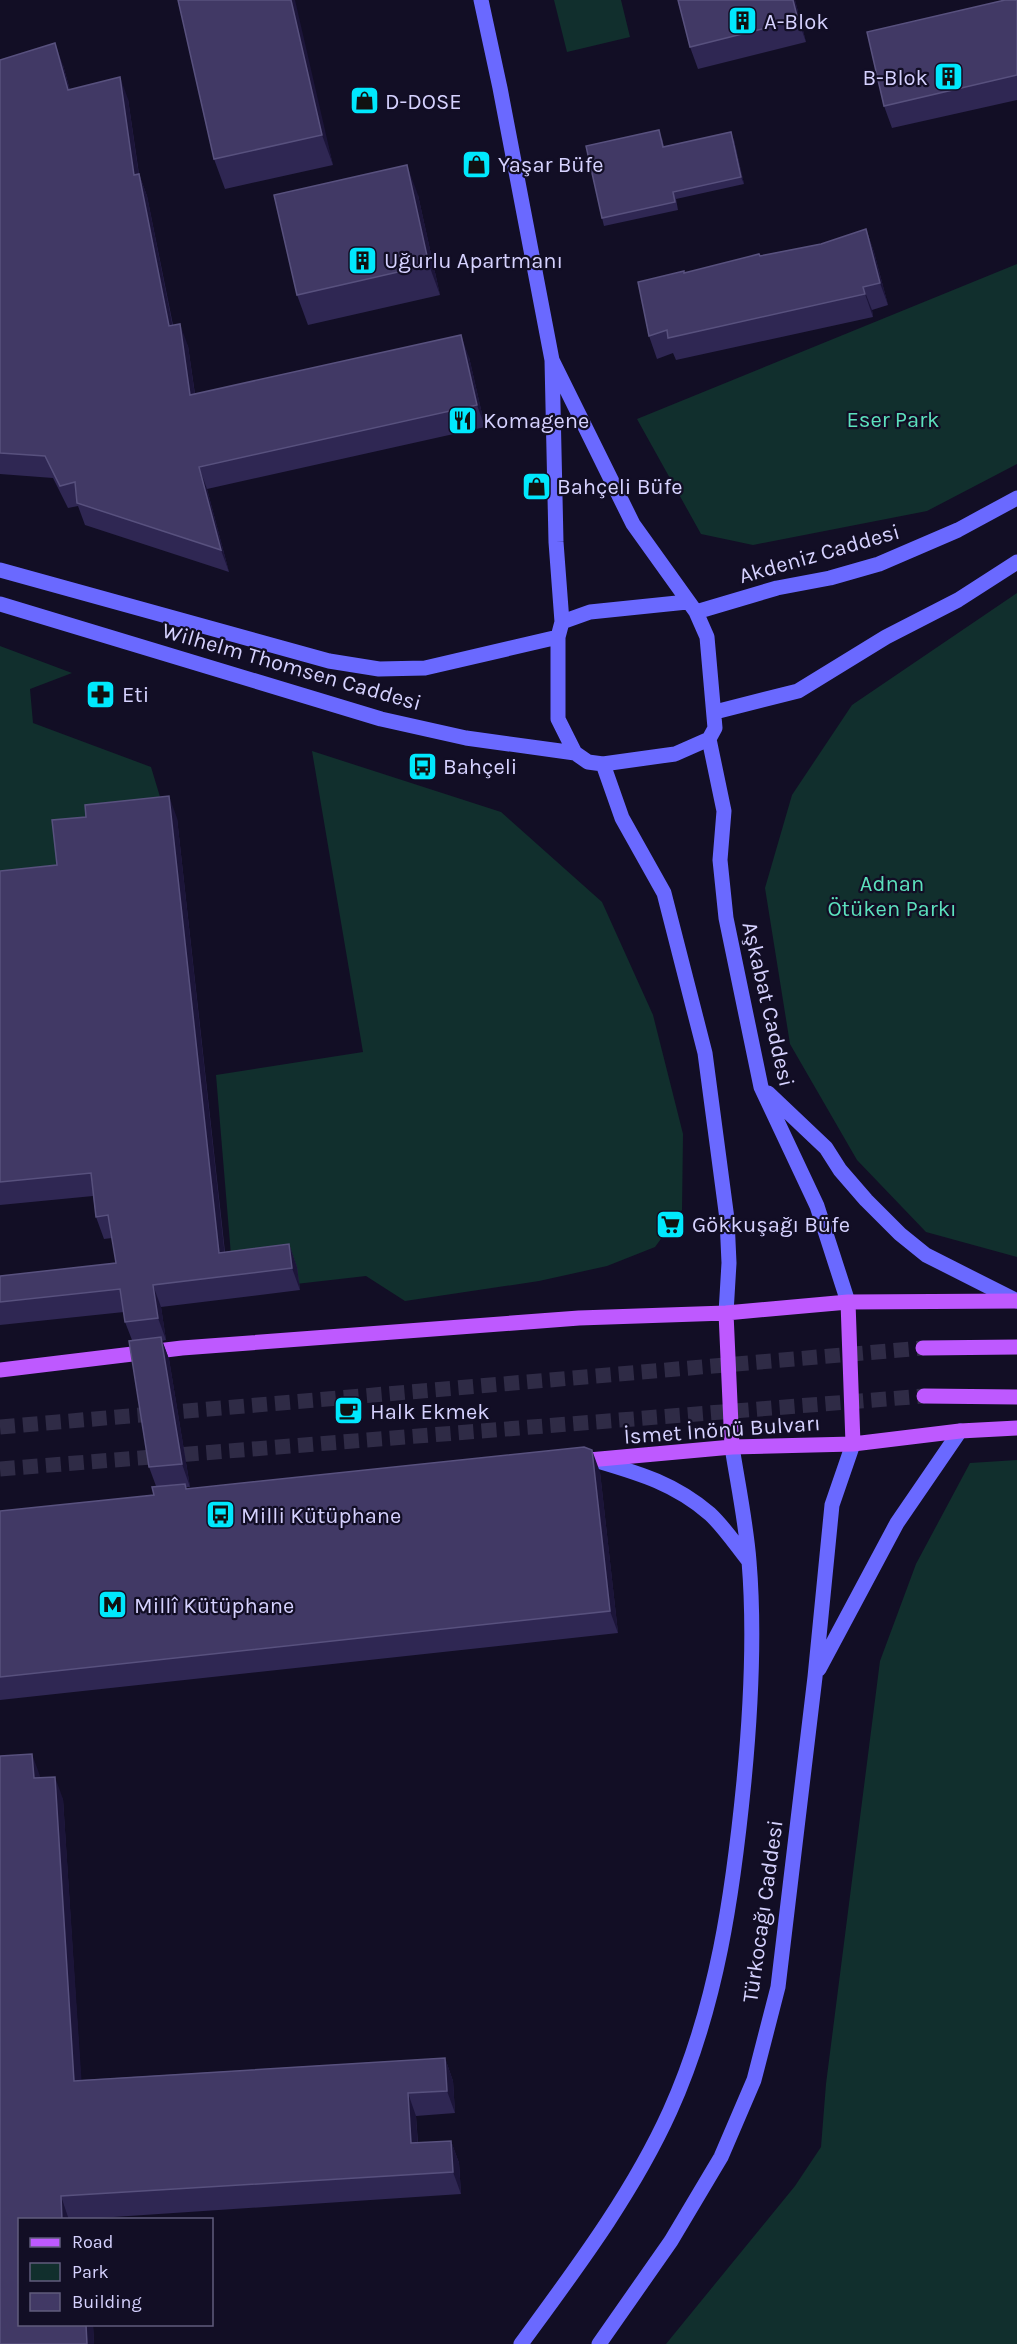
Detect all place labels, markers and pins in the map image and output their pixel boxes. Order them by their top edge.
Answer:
building icon: A-Blok [727,5,759,37]
place label: A-Blok [764,9,829,35]
building icon: B-Blok [933,61,965,93]
place label: B-Blok [862,65,928,91]
shop icon: D-DOSE [348,85,380,117]
place label: D-DOSE [385,89,462,115]
shop icon: Yaşar Büfe [461,148,493,180]
place label: Yaşar Büfe [498,152,604,178]
building icon: Uğurlu Apartmanı [347,244,379,276]
place label: Uğurlu Apartmanı [384,248,563,274]
restaurant icon: Komagene [446,404,478,436]
place label: Komagene [483,408,589,434]
shop icon: Bahçeli Büfe [520,470,552,502]
place label: Bahçeli Büfe [557,474,682,500]
pharmacy icon: Eti [85,678,117,710]
place label: Eti [122,682,149,708]
bus stop icon: Bahçeli [406,750,438,782]
place label: Bahçeli [443,754,517,780]
supermarket icon: Gökkuşağı Büfe [655,1208,687,1240]
place label: Gökkuşağı Büfe [692,1212,850,1238]
cafe icon: Halk Ekmek [333,1395,365,1427]
place label: Halk Ekmek [370,1399,490,1425]
bus stop icon: Milli Kütüphane [204,1499,236,1531]
place label: Milli Kütüphane [241,1503,401,1529]
metro station icon: Millî Kütüphane [97,1589,129,1621]
place label: Millî Kütüphane [134,1593,294,1619]

